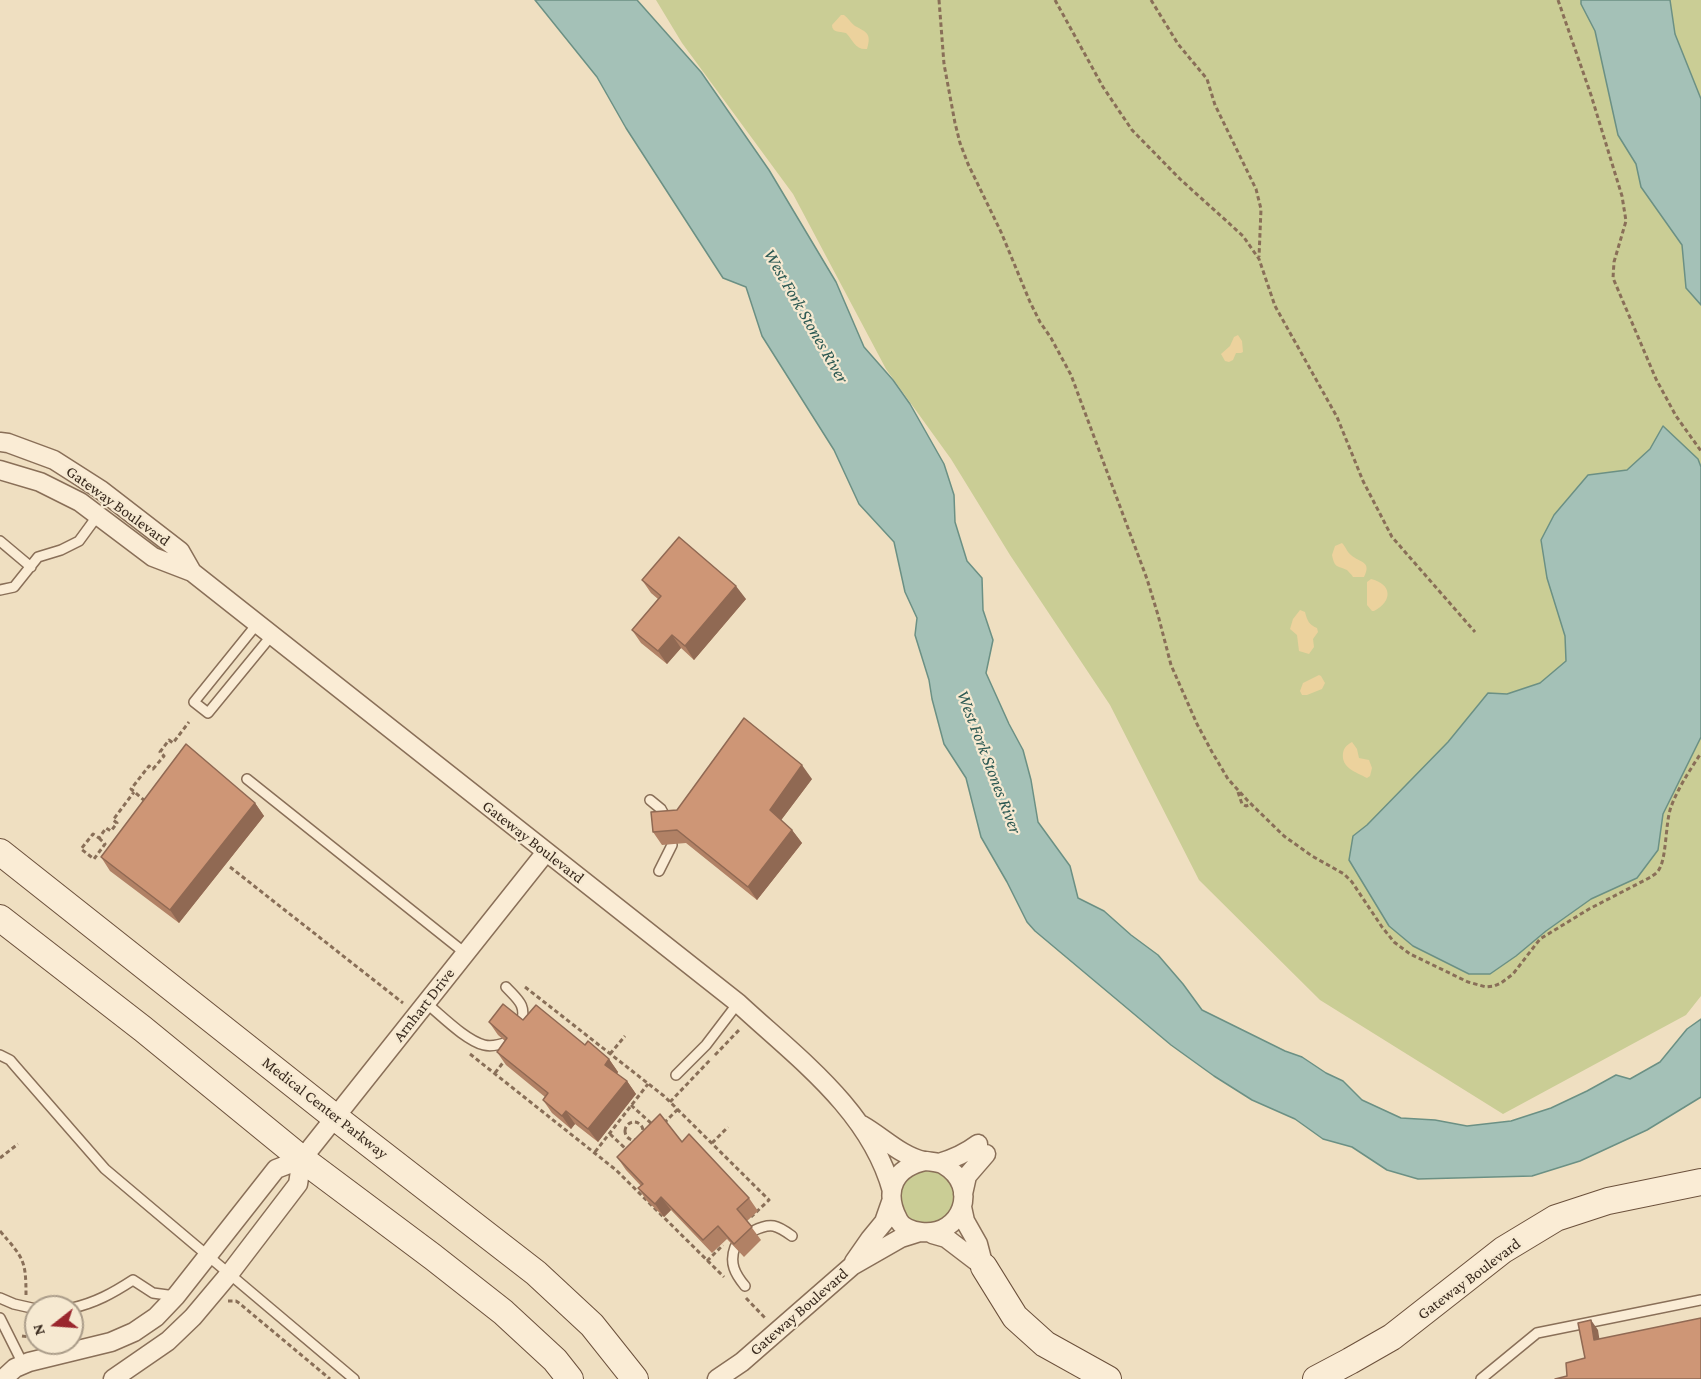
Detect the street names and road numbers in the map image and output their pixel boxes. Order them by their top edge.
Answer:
street label: Gateway Boulevard [62,462,174,550]
street label: Gateway Boulevard [478,796,588,888]
street label: Arnhart Drive [389,964,459,1046]
street label: Medical Center Parkway [258,1053,392,1163]
street label: Gateway Boulevard [1414,1234,1524,1324]
street label: Gateway Boulevard [746,1264,852,1360]

